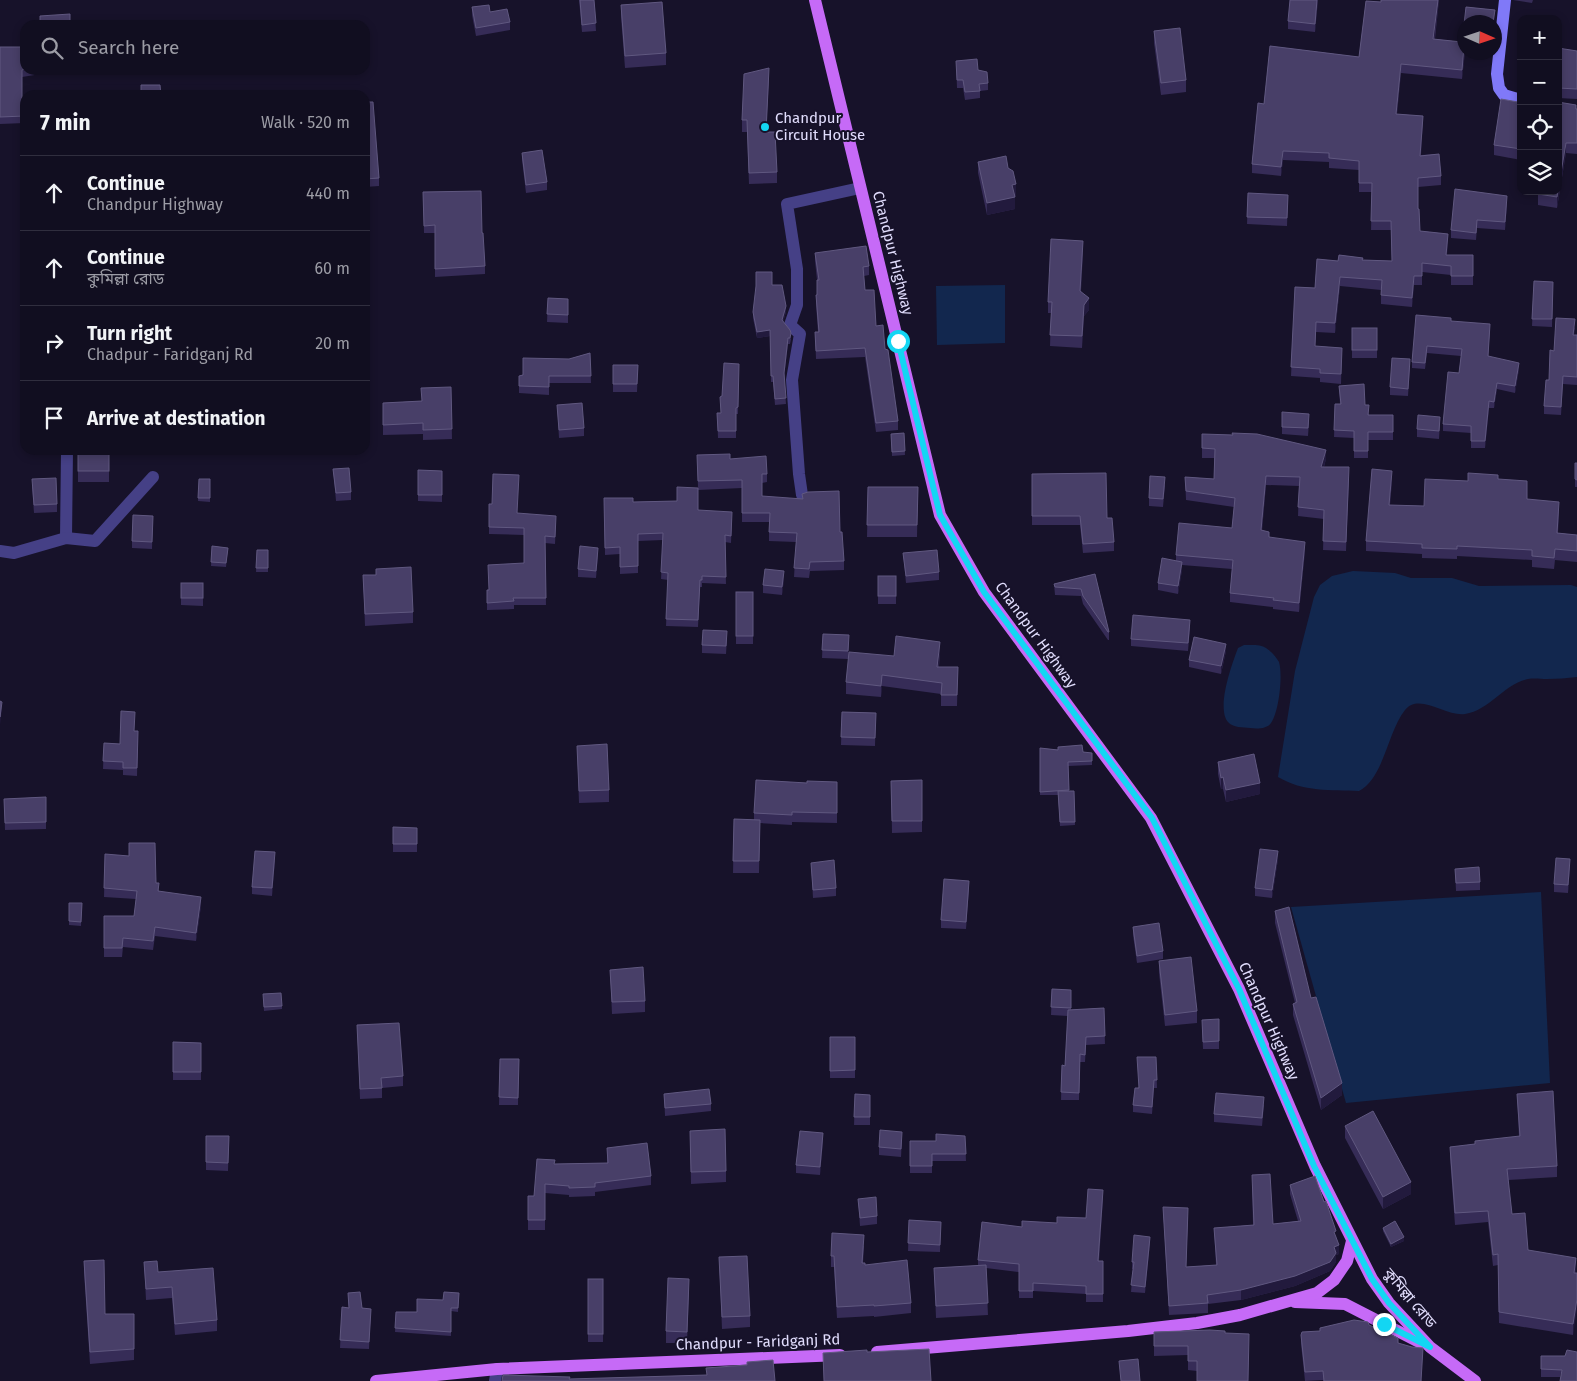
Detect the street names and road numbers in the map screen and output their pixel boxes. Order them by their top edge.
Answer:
street label: Chandpur Highway [869,189,917,318]
street label: Chandpur Highway [991,578,1081,692]
street label: Chandpur Highway [1235,959,1303,1083]
street label: কুমিল্লা রোড [1379,1264,1440,1332]
street label: Chandpur - Faridganj Rd [676,1330,840,1354]

